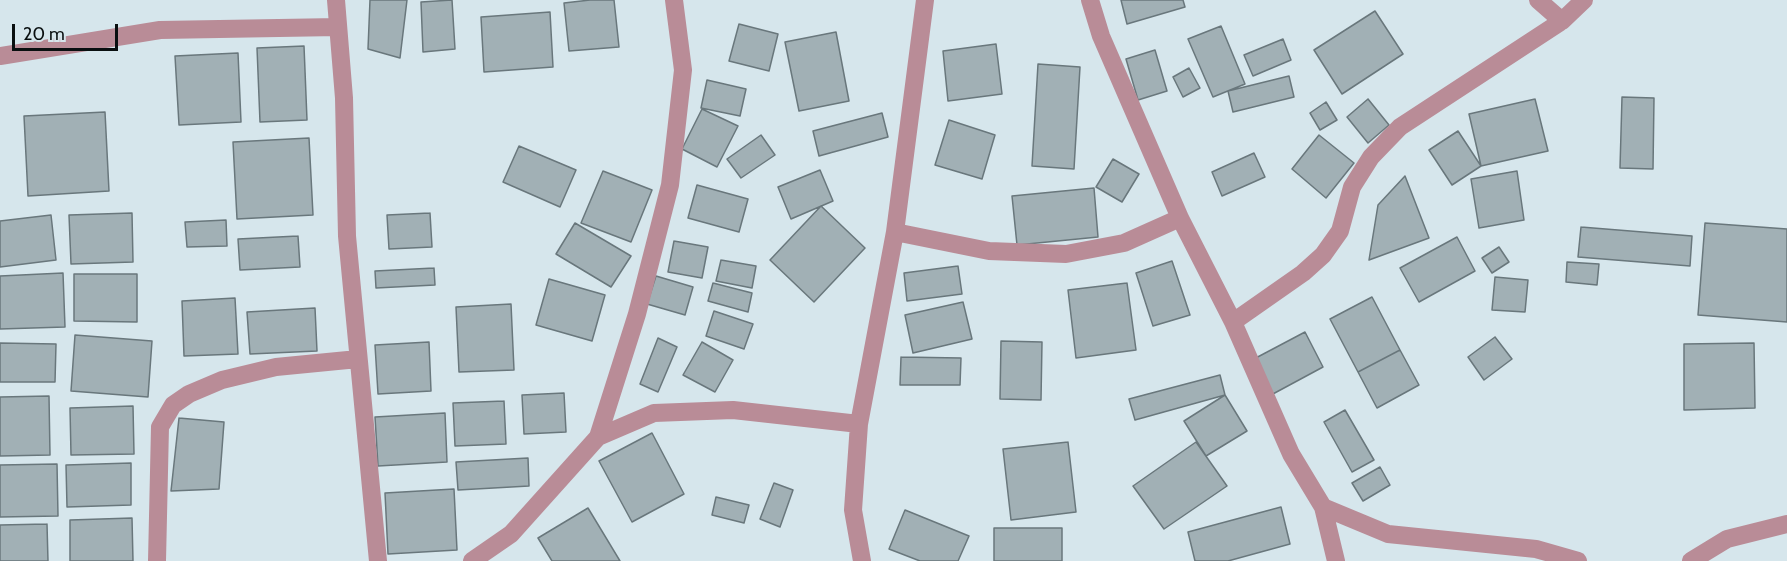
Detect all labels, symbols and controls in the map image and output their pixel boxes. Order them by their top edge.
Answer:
scale bar [15,12,122,50]
text: 20 m [23,23,65,45]

